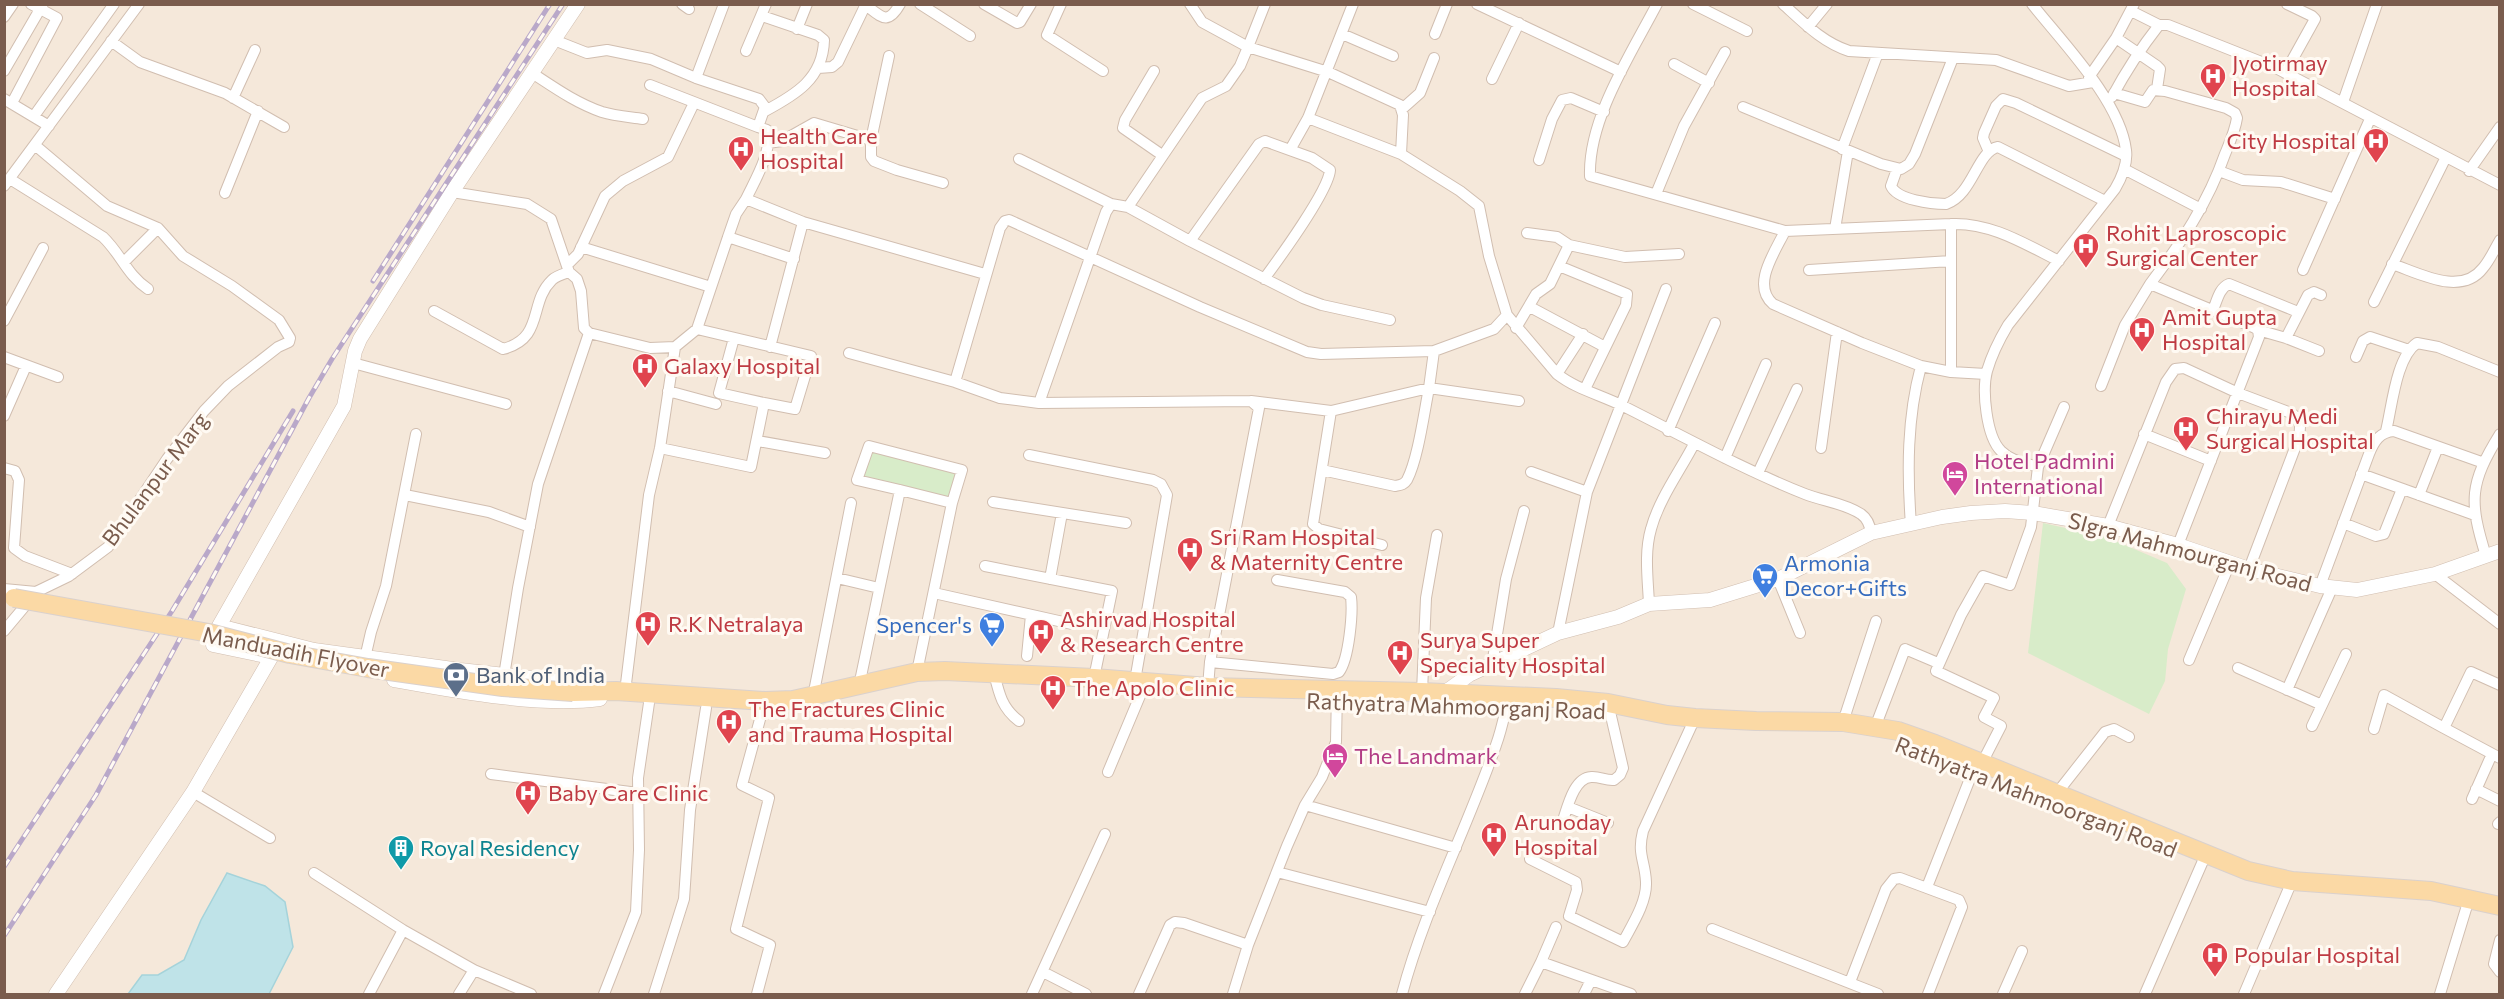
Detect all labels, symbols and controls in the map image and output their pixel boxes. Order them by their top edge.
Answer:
place label: Jyotirmay Hospital [2232,49,2328,101]
hospital icon: Jyotirmay Hospital [2198,61,2228,99]
place label: Health Care Hospital [760,122,878,174]
hospital icon: City Hospital [2361,126,2391,164]
place label: City Hospital [2226,127,2356,154]
hospital icon: Health Care Hospital [726,134,756,172]
place label: Rohit Laproscopic Surgical Center [2106,219,2287,271]
hospital icon: Rohit Laproscopic Surgical Center [2071,231,2101,269]
place label: Amit Gupta Hospital [2162,303,2277,355]
hospital icon: Amit Gupta Hospital [2127,315,2157,353]
hospital icon: Galaxy Hospital [630,351,660,389]
place label: Galaxy Hospital [664,352,820,379]
place label: Chirayu Medi Surgical Hospital [2206,402,2374,454]
street label: Bhulanpur Marg [96,407,214,551]
hospital icon: Chirayu Medi Surgical Hospital [2171,414,2201,452]
place label: Hotel Padmini International [1974,447,2115,499]
hotel icon: Hotel Padmini International [1940,459,1970,497]
street label: SIgra Mahmourganj Road [2066,506,2315,597]
place label: Sri Ram Hospital & Maternity Centre [1210,523,1403,575]
hospital icon: Sri Ram Hospital & Maternity Centre [1175,535,1205,573]
place label: Armonia Decor+Gifts [1784,549,1907,601]
supermarket icon: Armonia Decor+Gifts [1750,561,1780,599]
place label: Ashirvad Hospital & Research Centre [1060,605,1244,657]
hospital icon: R.K Netralaya [633,609,663,647]
place label: R.K Netralaya [668,610,804,637]
supermarket icon: Spencer's [977,610,1007,648]
place label: Spencer's [876,611,972,638]
hospital icon: Ashirvad Hospital & Research Centre [1026,617,1056,655]
street label: Manduadih Flyover [200,620,392,683]
place label: Surya Super Speciality Hospital [1420,626,1606,678]
hospital icon: Surya Super Speciality Hospital [1385,638,1415,676]
bank icon: Bank of India [441,660,471,698]
place label: Bank of India [476,661,605,688]
hospital icon: The Apolo Clinic [1038,673,1068,711]
place label: The Apolo Clinic [1072,674,1234,701]
street label: Rathyatra Mahmoorganj Road [1306,687,1606,724]
place label: The Fractures Clinic and Trauma Hospital [748,695,953,747]
hospital icon: The Fractures Clinic and Trauma Hospital [714,707,744,745]
street label: Rathyatra Mahmoorganj Road [1891,730,2181,863]
hotel icon: The Landmark [1320,741,1350,779]
place label: The Landmark [1354,742,1497,769]
hospital icon: Baby Care Clinic [513,778,543,816]
place label: Baby Care Clinic [548,779,708,806]
place label: Arunoday Hospital [1514,808,1611,860]
hospital icon: Arunoday Hospital [1479,820,1509,858]
building icon: Royal Residency [386,833,416,871]
place label: Royal Residency [420,834,580,861]
hospital icon: Popular Hospital [2200,940,2230,978]
place label: Popular Hospital [2234,941,2400,968]

